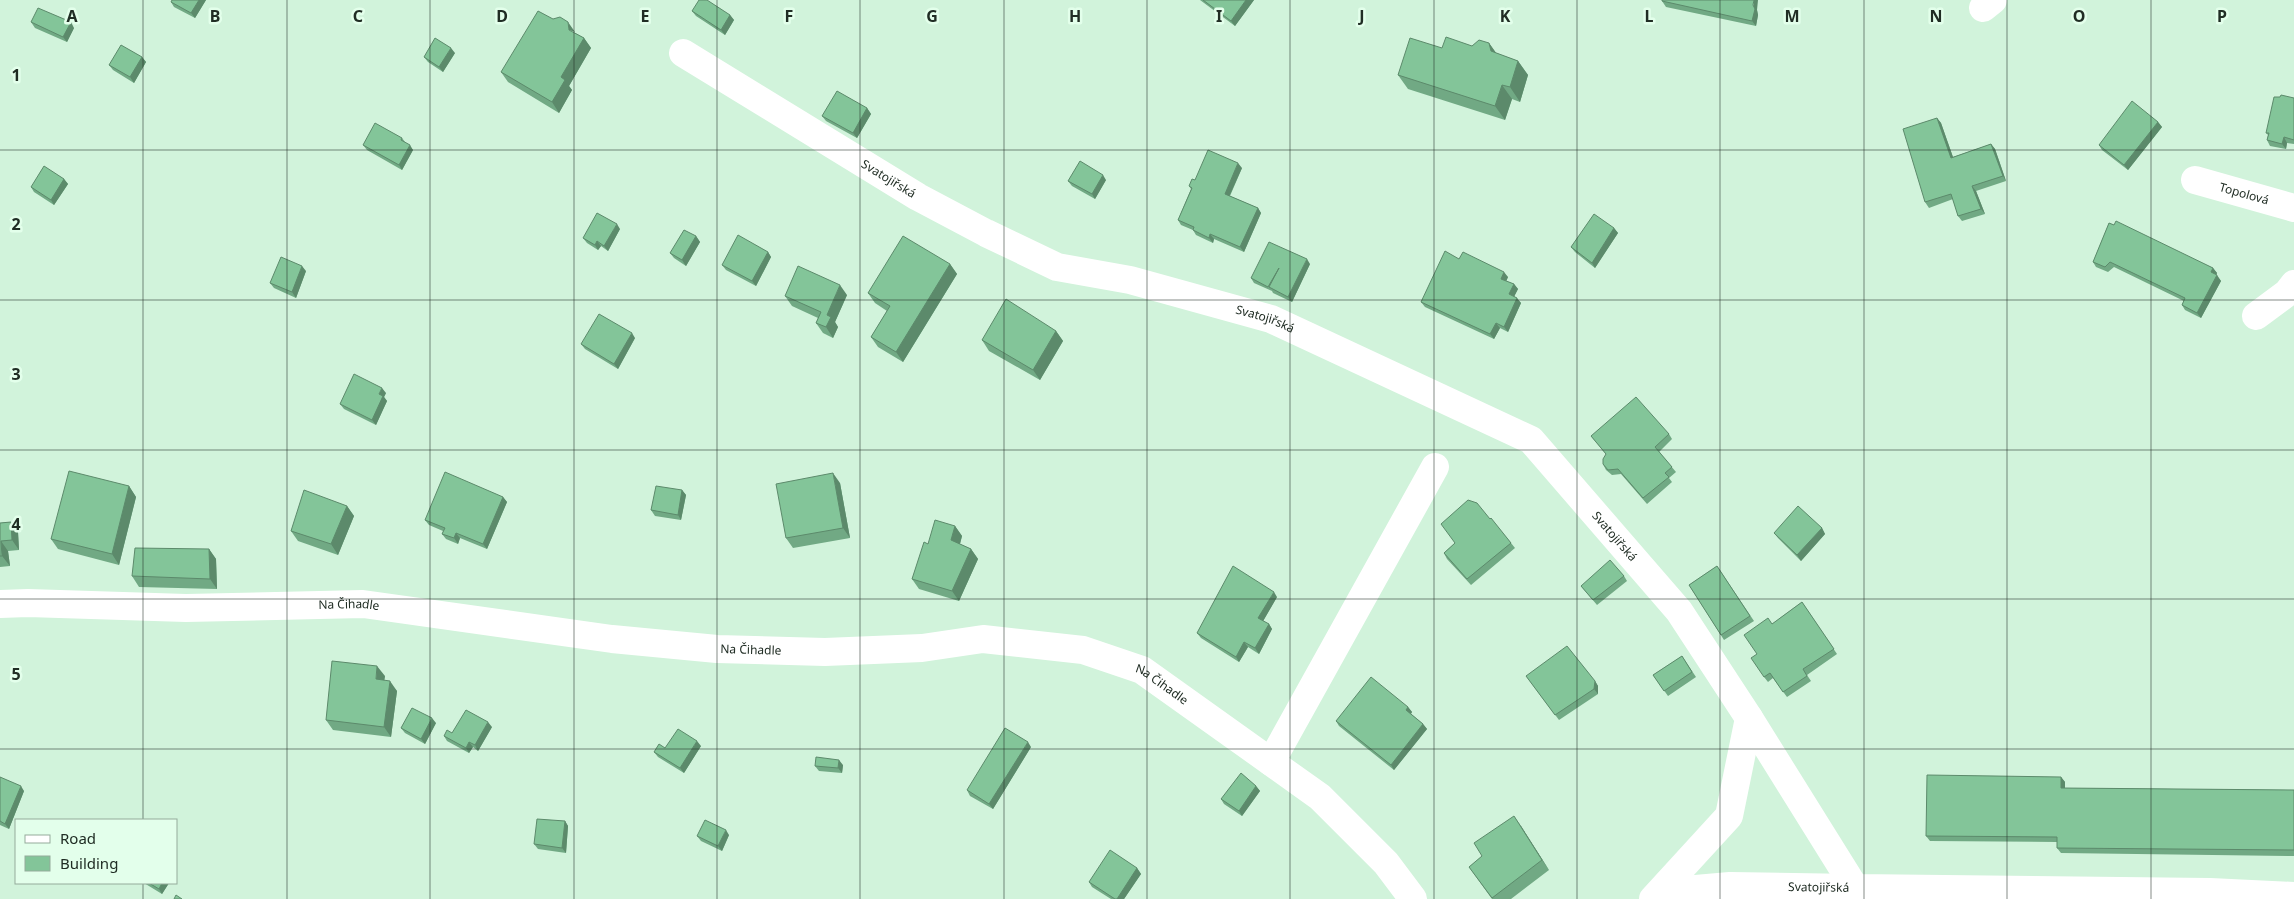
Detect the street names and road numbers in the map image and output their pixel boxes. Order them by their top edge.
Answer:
street label: Svatojiřská [858,155,919,202]
street label: Topolová [2217,178,2271,208]
street label: Svatojiřská [1234,301,1297,337]
street label: Svatojiřská [1588,507,1641,565]
street label: Na Čihadle [318,595,381,614]
street label: Na Čihadle [720,640,782,659]
street label: Na Čihadle [1133,659,1192,708]
street label: Svatojiřská [1788,878,1849,896]

